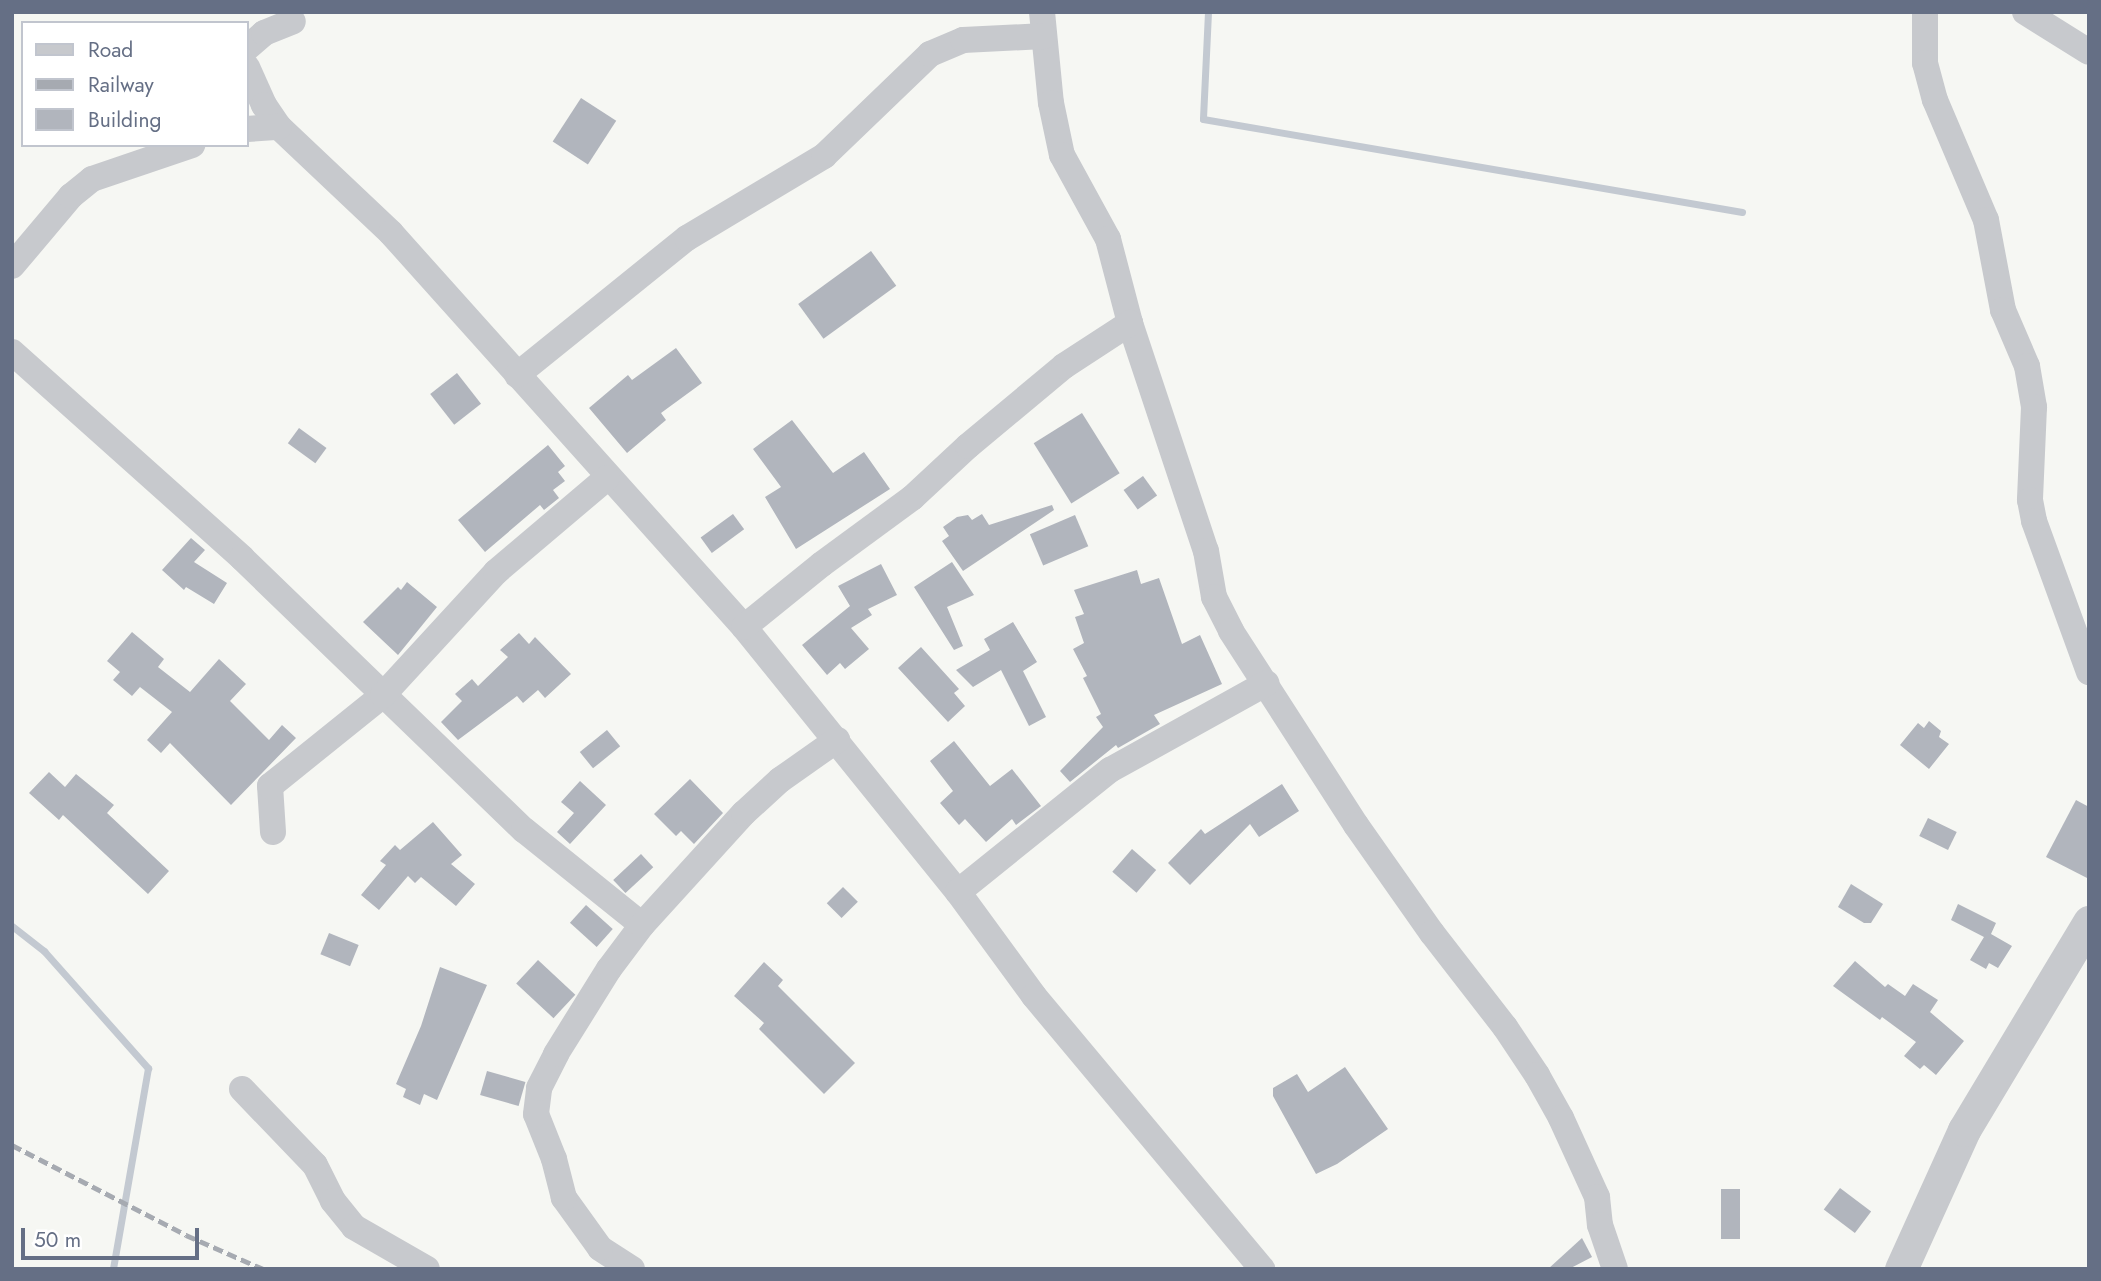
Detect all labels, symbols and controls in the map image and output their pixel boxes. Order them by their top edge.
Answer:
legend [21,21,248,147]
text: Road [88,35,133,65]
text: Railway [88,70,154,100]
text: Building [88,105,161,135]
scale bar [24,1214,203,1258]
text: 50 m [34,1225,81,1255]

